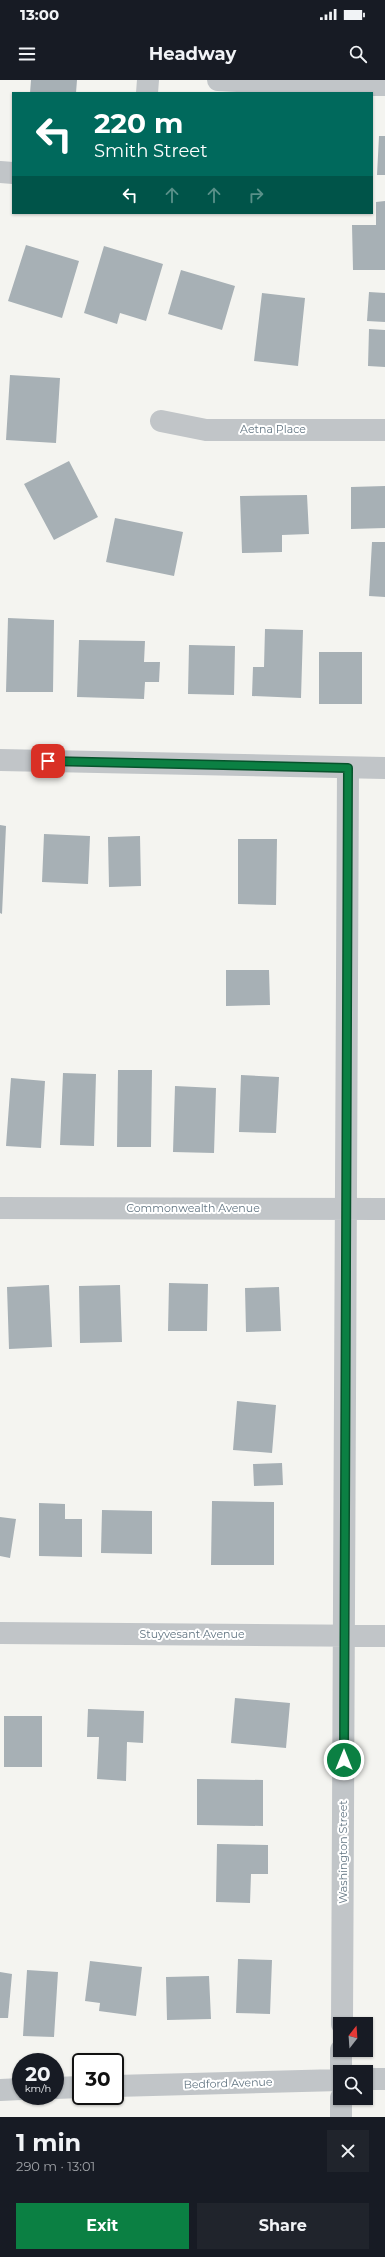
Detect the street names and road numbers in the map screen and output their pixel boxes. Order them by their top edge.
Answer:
street label: Aetna Place [240,422,306,436]
street label: Commonwealth Avenue [126,1201,260,1215]
street label: Stuyvesant Avenue [139,1627,245,1641]
street label: Washington Street [336,1800,350,1904]
street label: Bedford Avenue [183,2074,273,2092]

